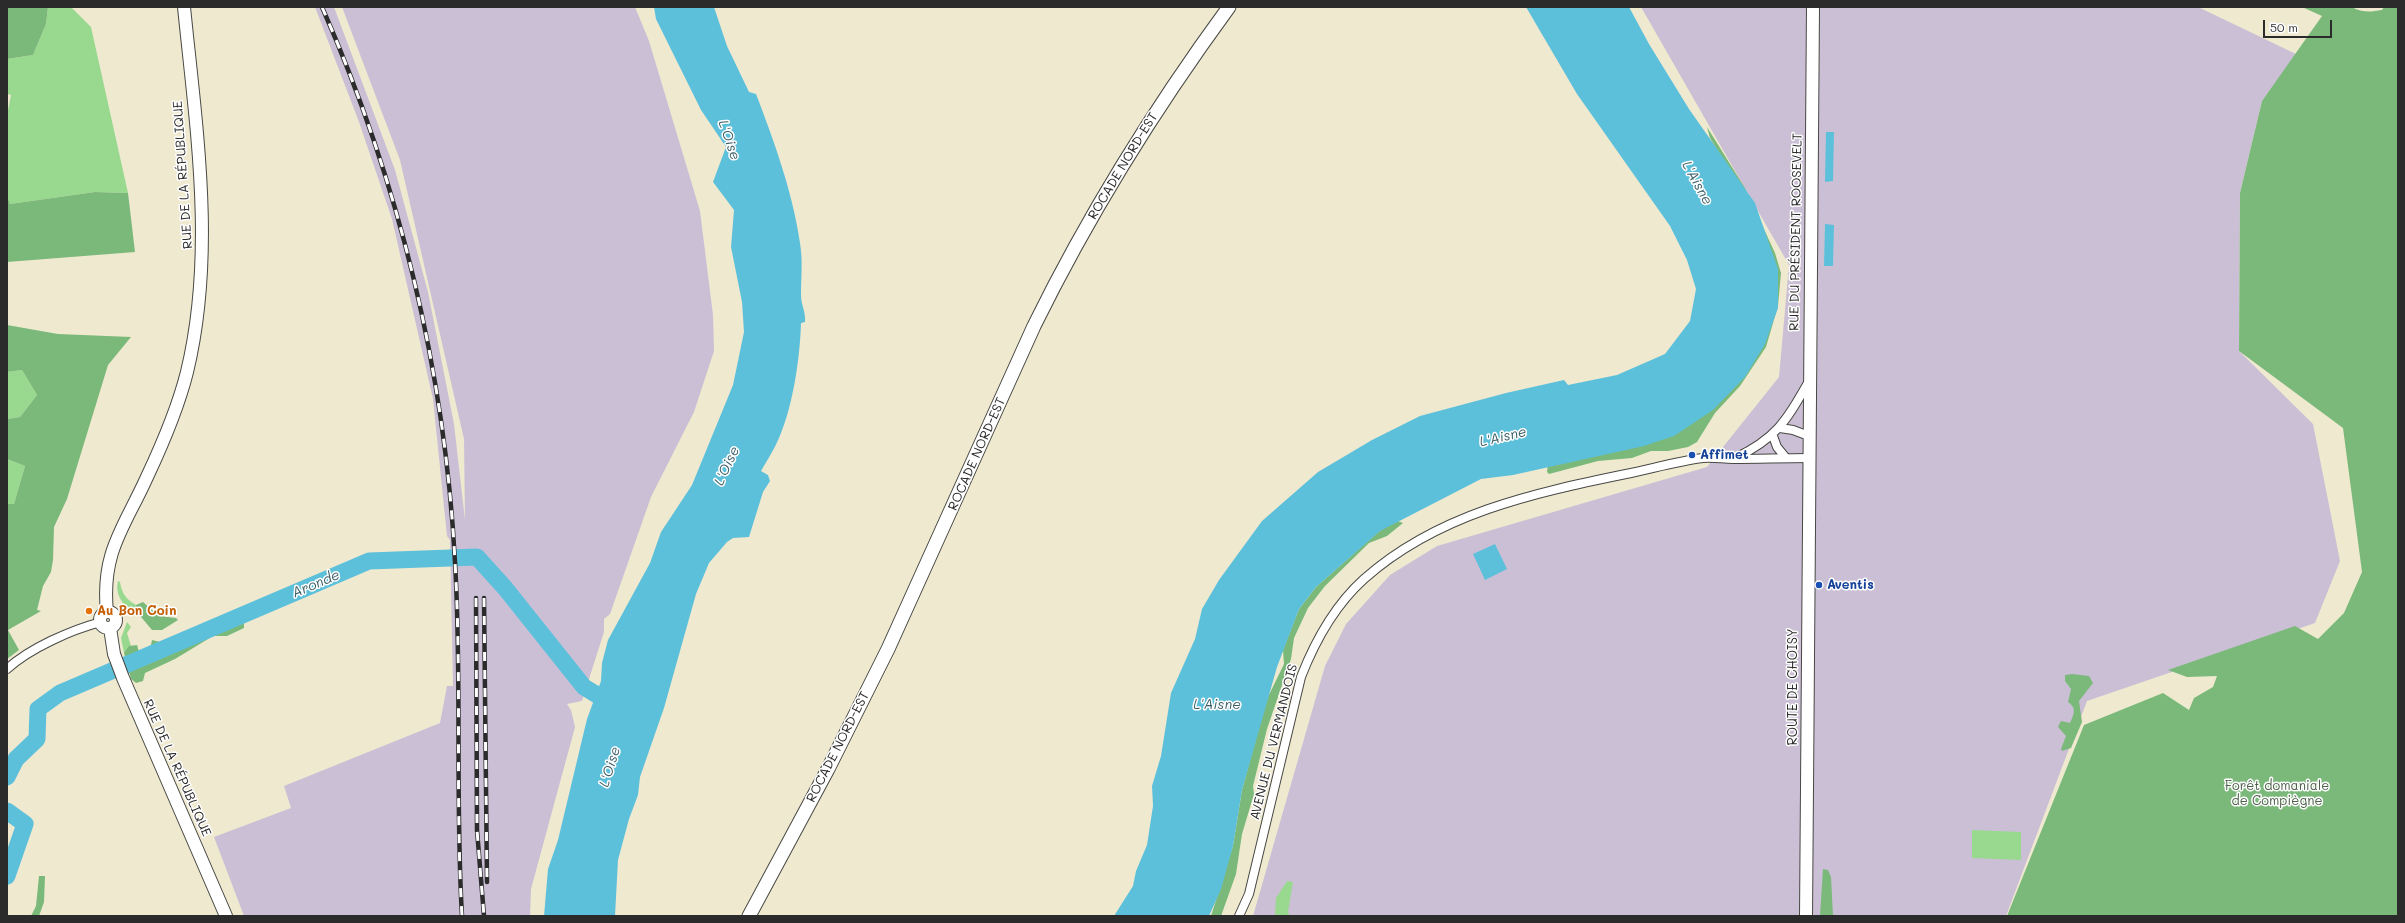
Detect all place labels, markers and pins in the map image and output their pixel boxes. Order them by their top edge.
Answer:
place label: Affimet [1700,447,1748,463]
marker: Affimet [1687,450,1697,460]
place label: Aventis [1827,577,1874,593]
marker: Aventis [1814,580,1824,590]
place label: Au Bon Coin [97,603,176,619]
marker: Au Bon Coin [84,606,94,616]

